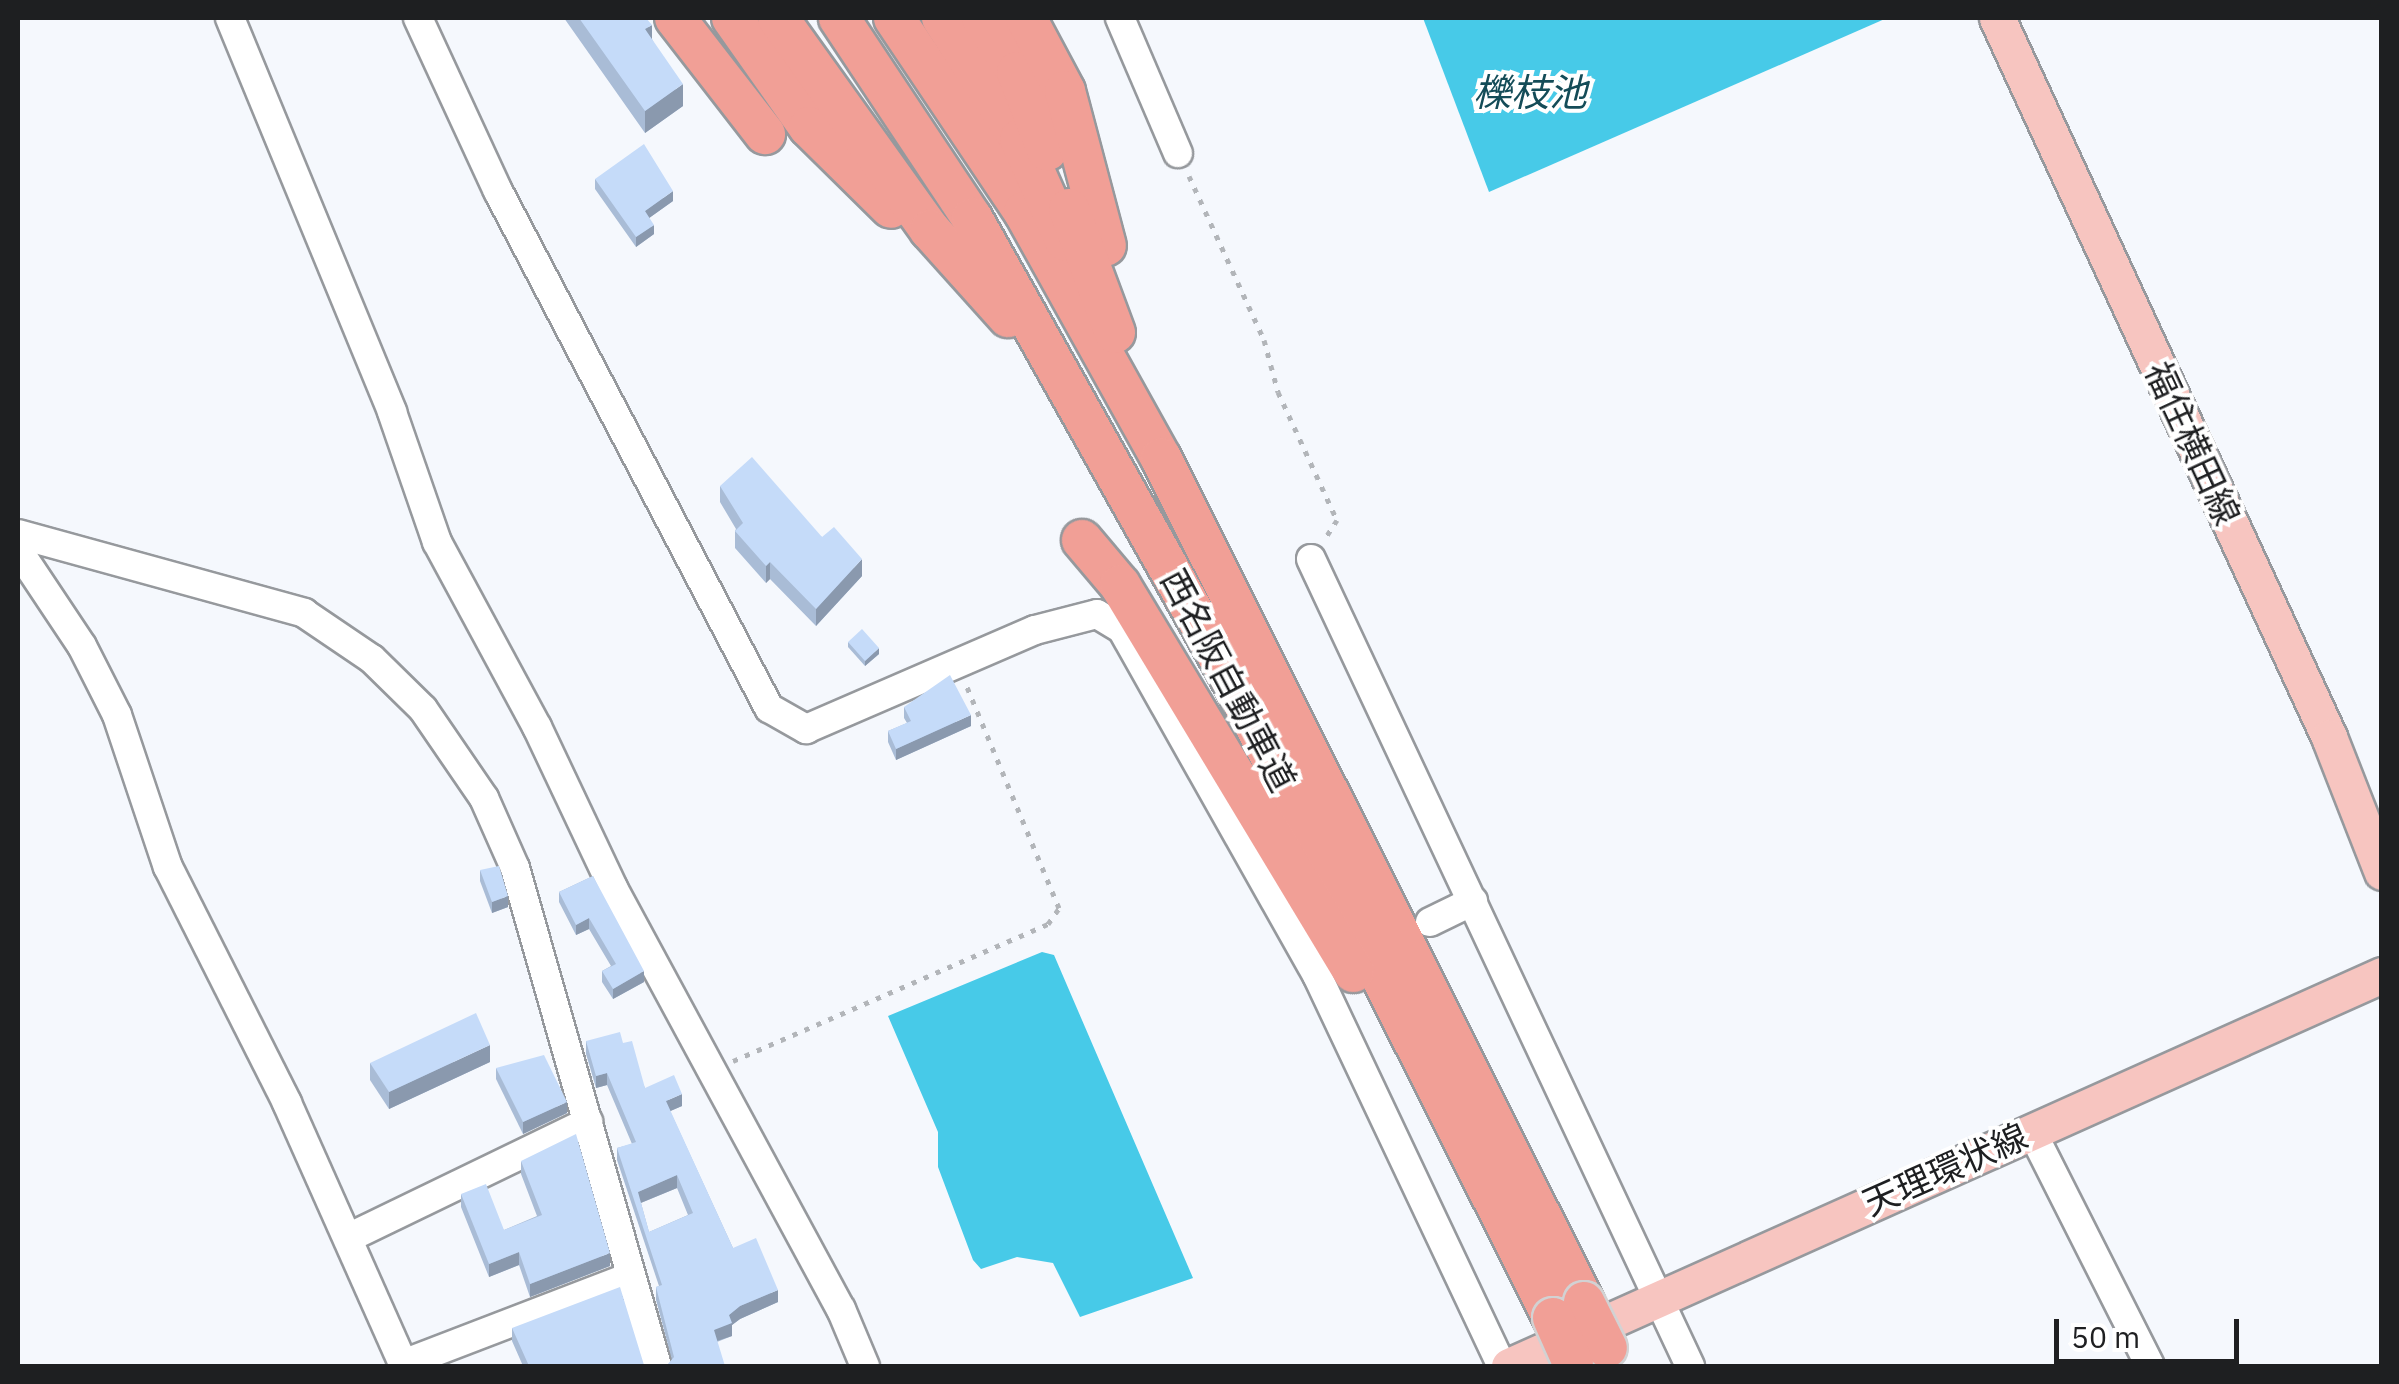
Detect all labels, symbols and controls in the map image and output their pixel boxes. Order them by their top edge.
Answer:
water label: 櫟枝池 [1473,69,1587,115]
street label: 福住横田線 [2137,355,2249,531]
street label: 西名阪自動車道 [1153,562,1305,798]
street label: 天理環状線 [1857,1114,2033,1224]
scale bar [2059,1299,2244,1361]
text: 50 m [2071,1317,2140,1356]

